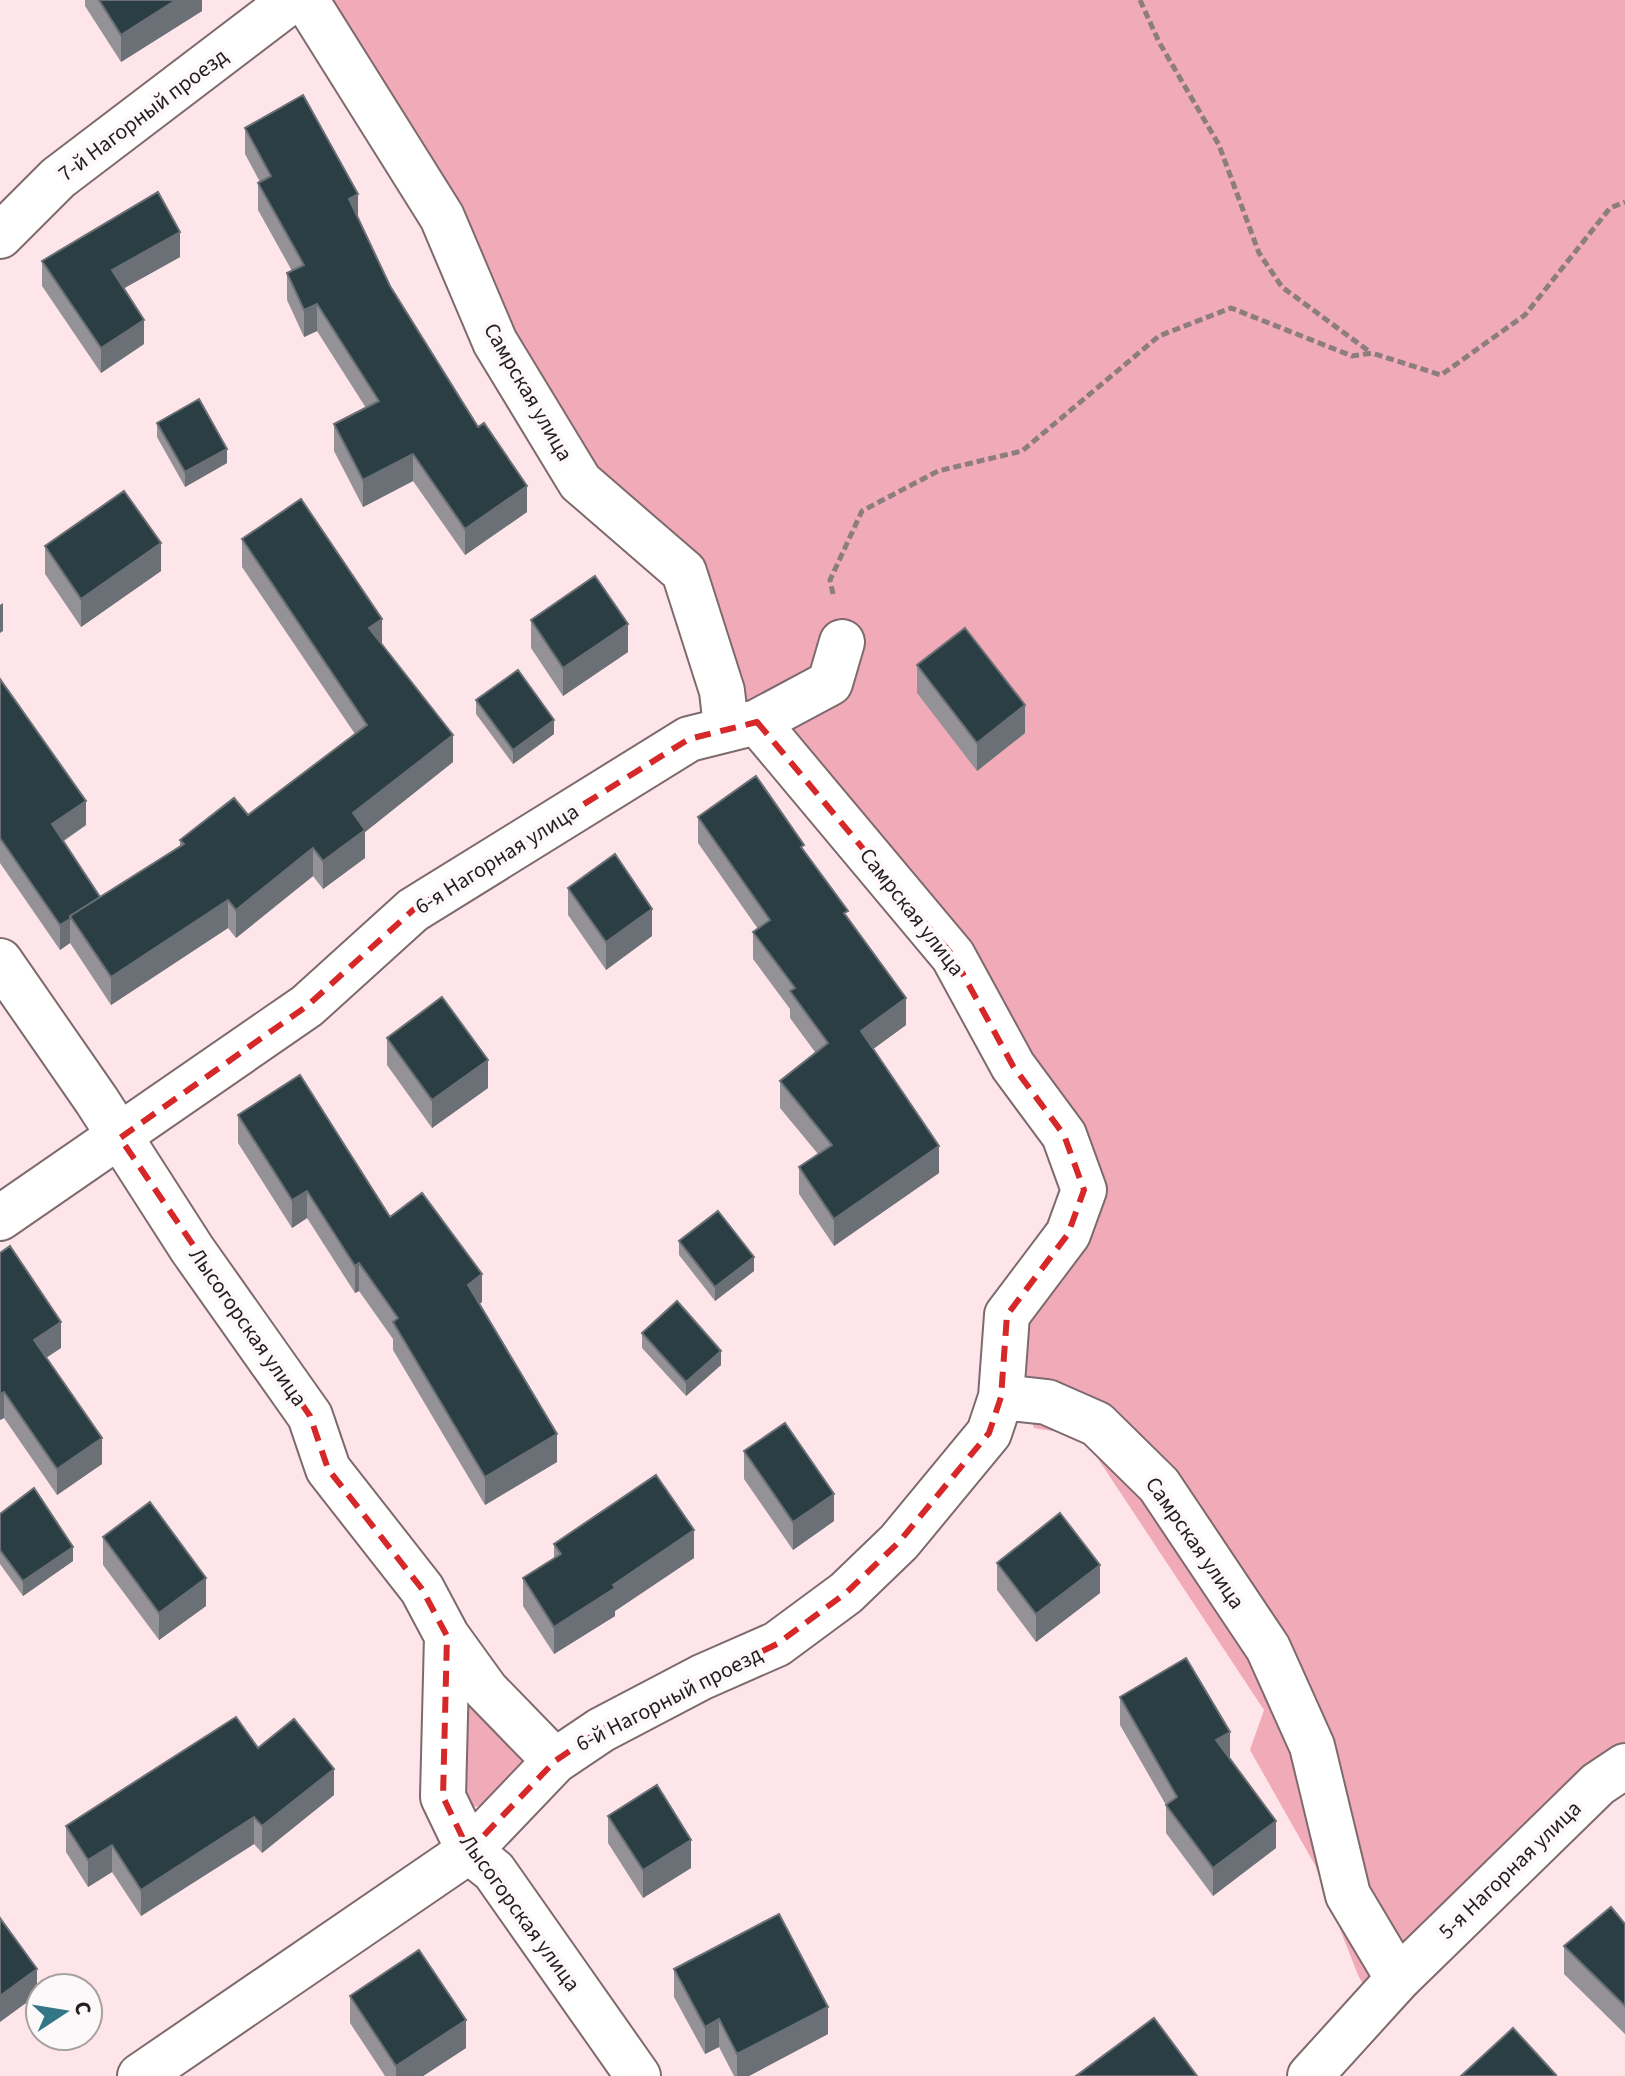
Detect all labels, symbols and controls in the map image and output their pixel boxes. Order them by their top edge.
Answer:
street label: 7-й Нагорный проезд [51,40,235,190]
street label: Самрская улица [475,317,581,467]
street label: 6-я Нагорная улица [409,796,585,922]
street label: Самрская улица [852,841,972,983]
street label: Лысогорская улица [181,1241,315,1413]
street label: Самрская улица [1137,1470,1253,1616]
street label: 6-й Нагорный проезд [570,1638,768,1760]
street label: 5-я Нагорная улица [1431,1793,1589,1947]
street label: Лысогорская улица [452,1828,588,1998]
north arrow [24,1972,104,2052]
text: С [66,1998,100,2018]

